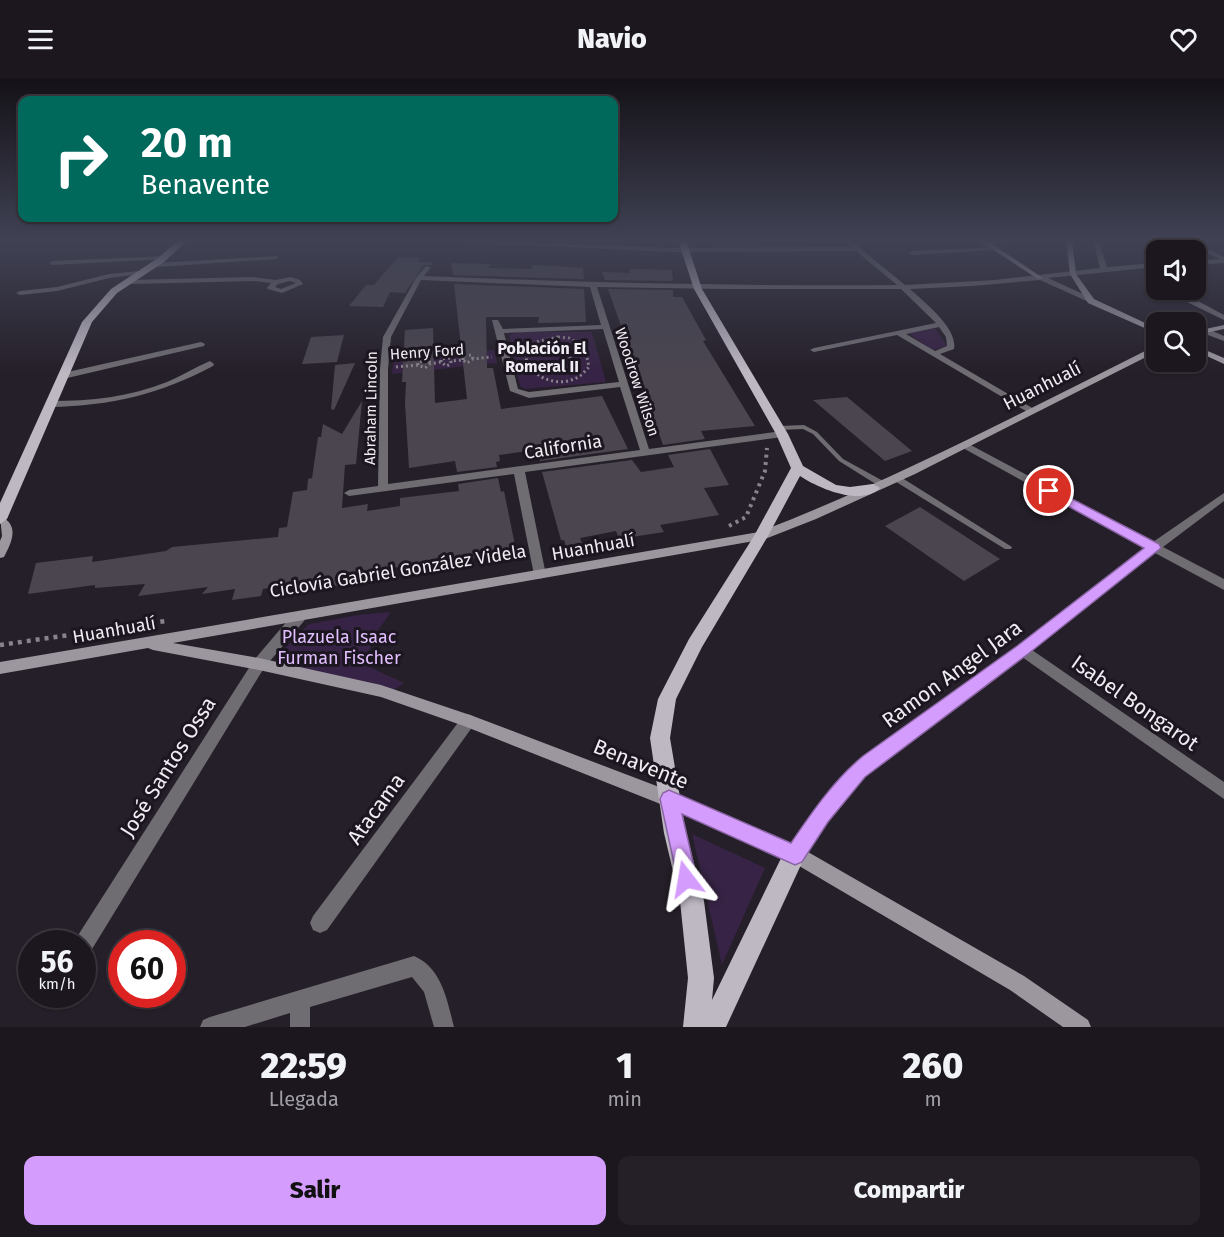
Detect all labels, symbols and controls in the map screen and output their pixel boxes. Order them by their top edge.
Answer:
icon: menu [24,23,57,56]
text: Navio [577,23,647,55]
icon: heart [1167,23,1200,56]
text: 20 m [141,118,233,168]
icon: right [42,120,120,198]
text: Benavente [141,169,270,201]
map controls [1146,240,1206,372]
button: sound [1146,240,1206,300]
button: search [1146,312,1206,372]
street label: Woodrow Wilson [611,325,663,439]
district label: Población El Romeral II [497,339,587,376]
street label: Henry Ford [389,340,465,364]
street label: Abraham Lincoln [361,351,381,465]
street label: Huanhualí [1000,357,1084,415]
street label: California [522,430,604,464]
pin [1023,465,1074,516]
icon: arrive [1032,474,1065,507]
street label: Huanhualí [550,529,636,565]
street label: Ciclovía Gabriel González Videla [268,540,528,602]
street label: Huanhualí [71,612,157,648]
street label: Ramon Angel Jara [877,614,1027,734]
park label: Plazuela Isaac Furman Fischer [277,626,401,669]
street label: Isabel Bongarot [1066,649,1204,757]
street label: José Santos Ossa [114,692,222,842]
street label: Benavente [590,733,692,795]
street label: Atacama [342,768,410,850]
position arrow [654,847,718,911]
speed limit sign: 60 [108,930,186,1008]
text: 56 [40,944,73,980]
text: km/h [38,975,76,993]
text: 22:59 [261,1044,347,1088]
text: 1 [616,1044,633,1088]
text: 260 [903,1044,963,1088]
text: Llegada [269,1087,339,1111]
text: min [607,1087,642,1111]
text: m [924,1087,942,1111]
button: Salir [24,1156,606,1225]
button: Compartir [618,1156,1200,1225]

